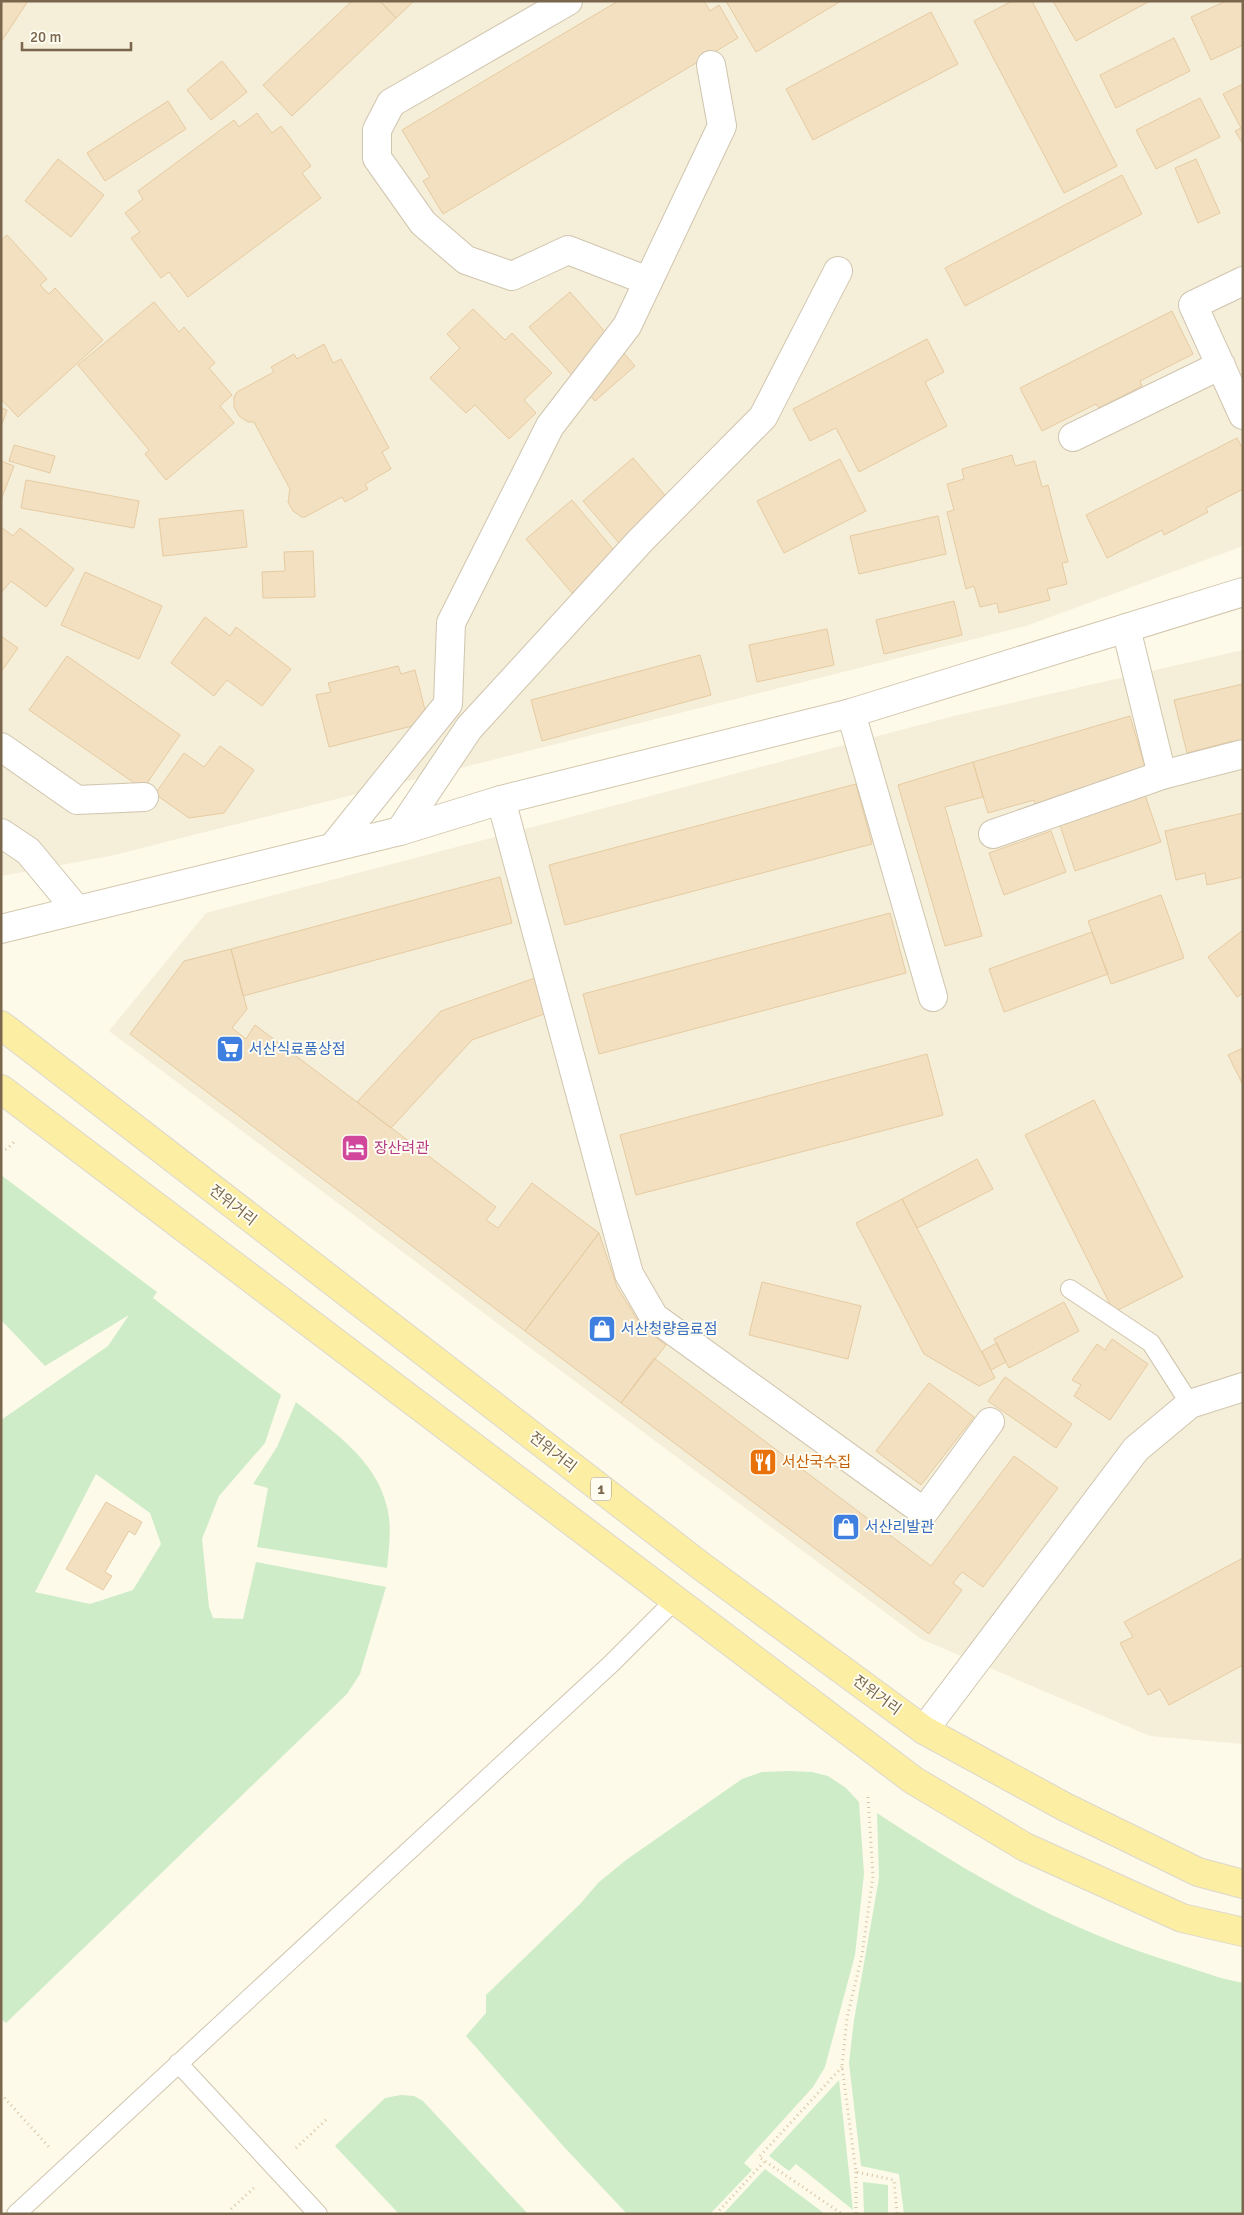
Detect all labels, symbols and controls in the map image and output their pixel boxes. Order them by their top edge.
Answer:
scale bar [22,20,131,52]
text: 20 m [30,28,61,46]
supermarket icon: 서산식료품상점 [215,1034,245,1064]
place label: 서산식료품상점 [249,1040,346,1058]
hotel icon: 장산려관 [340,1133,370,1163]
place label: 장산려관 [374,1139,429,1157]
street label: 전위거리 [206,1181,260,1229]
shop icon: 서산청량음료점 [587,1314,617,1344]
place label: 서산청량음료점 [621,1320,718,1338]
street label: 전위거리 [526,1428,580,1476]
restaurant icon: 서산국수집 [748,1447,778,1477]
place label: 서산국수집 [782,1453,851,1471]
road number: 1 [591,1478,611,1500]
shop icon: 서산리발관 [831,1512,861,1542]
place label: 서산리발관 [865,1518,934,1536]
street label: 전위거리 [849,1671,905,1719]

